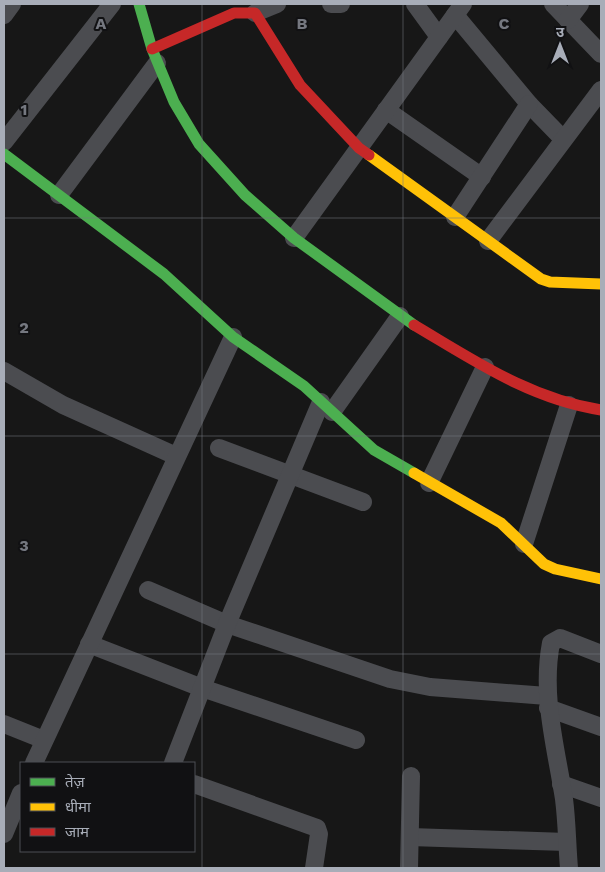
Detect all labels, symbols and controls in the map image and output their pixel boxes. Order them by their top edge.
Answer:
text: A [96,14,107,33]
text: B [297,14,308,33]
text: C [499,14,510,33]
north arrow [535,20,585,70]
text: उ [556,24,565,40]
text: 1 [21,100,27,119]
text: 2 [19,318,29,337]
text: 3 [19,536,29,555]
legend [20,762,195,852]
text: तेज़ [65,773,86,791]
text: धीमा [65,798,92,816]
text: जाम [65,823,90,841]

